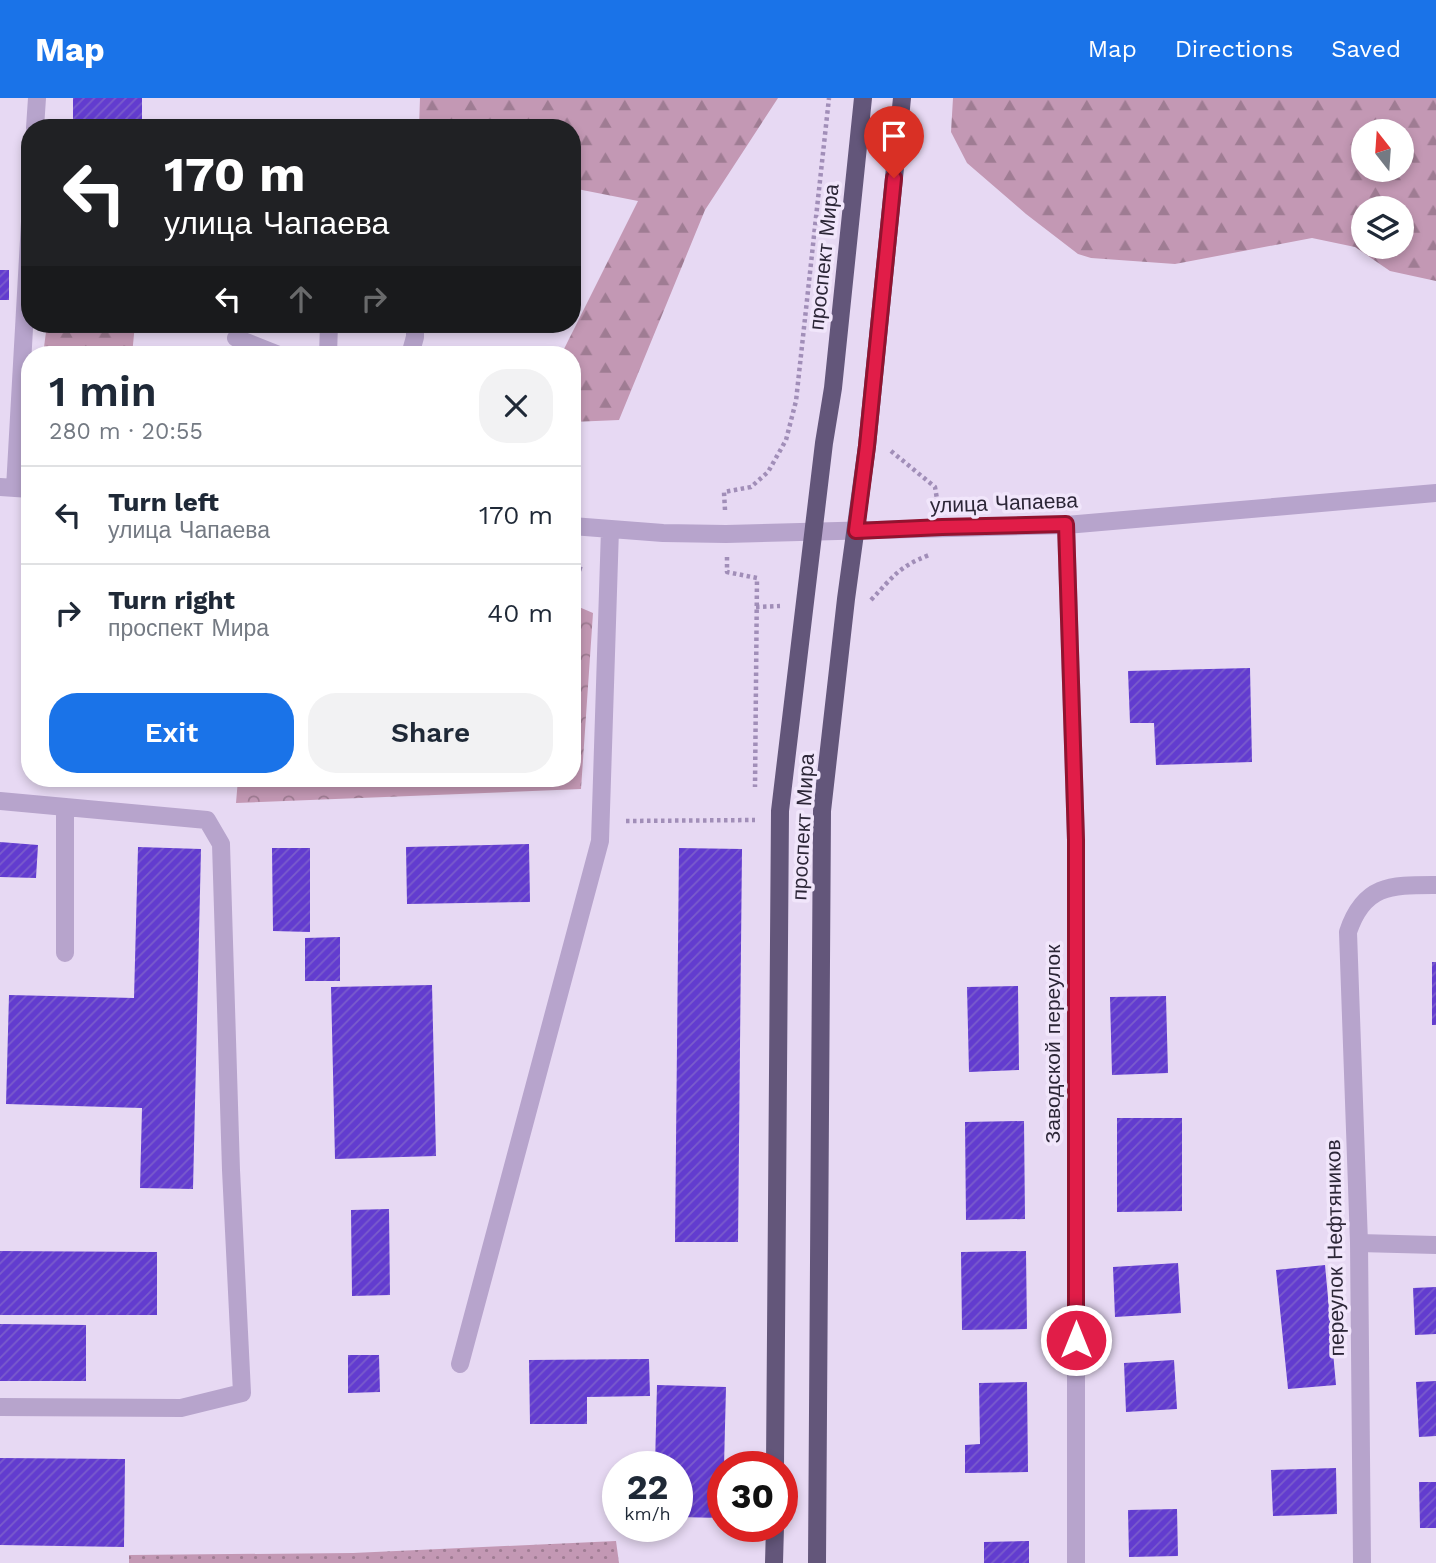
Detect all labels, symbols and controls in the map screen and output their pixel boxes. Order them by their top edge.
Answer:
text: Map [35,30,105,69]
text: Map [1088,35,1137,63]
text: Directions [1175,35,1293,63]
text: Saved [1331,35,1401,63]
pin [864,106,924,178]
icon: arrive [875,117,913,155]
north arrow [1351,119,1414,182]
map controls [1351,119,1414,259]
text: 170 m [164,145,305,203]
icon: left [49,147,140,238]
street label: проспект Мира [803,182,844,331]
button: layers [1351,196,1414,259]
text: улица Чапаева [164,204,389,242]
icon: left [209,280,247,318]
icon: ahead [282,280,320,318]
icon: right [355,280,393,318]
text: 1 min [49,367,157,416]
button: close [479,369,553,443]
text: 280 m · 20:55 [49,418,203,445]
text: Turn left [108,487,219,517]
street label: улица Чапаева [930,487,1079,518]
icon: left [49,496,87,534]
text: 170 m [479,500,553,530]
text: улица Чапаева [108,517,270,544]
text: Turn right [108,585,235,615]
icon: right [49,594,87,632]
text: 40 m [487,598,553,628]
text: проспект Мира [108,615,269,642]
button: Exit [49,693,294,773]
button: Share [308,693,553,773]
street label: проспект Мира [786,753,819,901]
street label: Заводской переулок [1040,944,1065,1143]
street label: переулок Нефтяников [1320,1139,1349,1357]
position arrow [1039,1303,1113,1377]
speed limit sign: 30 [707,1451,798,1542]
text: 22 [627,1466,668,1508]
text: km/h [624,1503,671,1524]

